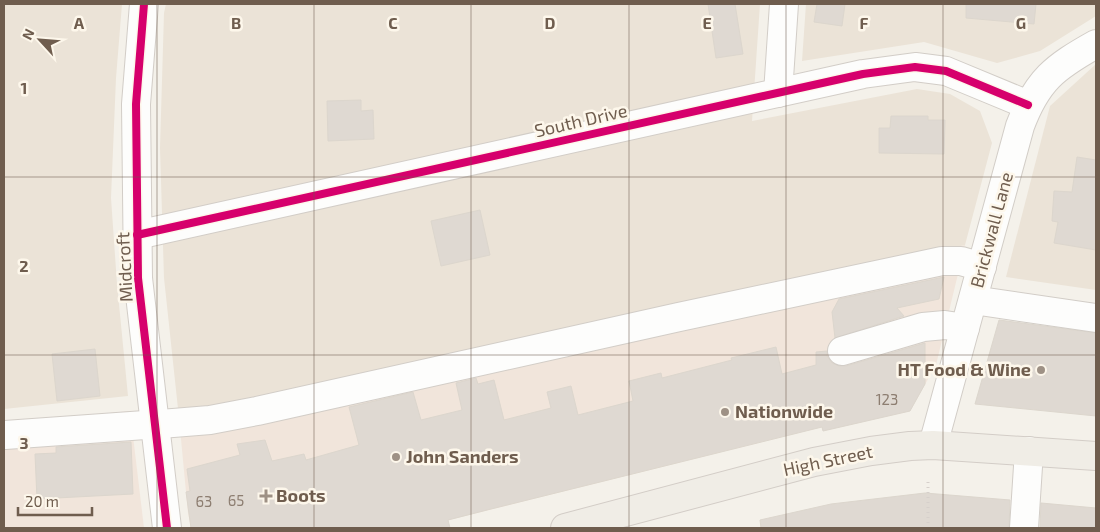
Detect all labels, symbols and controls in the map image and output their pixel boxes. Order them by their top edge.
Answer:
text: A [74,13,85,32]
text: B [231,13,241,32]
text: C [388,13,398,32]
text: D [545,13,556,32]
text: E [702,13,712,32]
text: F [860,13,869,32]
text: G [1016,13,1026,32]
north arrow [15,15,65,65]
text: N [18,26,38,42]
text: 1 [21,78,27,97]
street label: South Drive [532,99,629,141]
street label: Brickwall Lane [965,169,1017,290]
street label: Midcroft [111,231,137,303]
text: 2 [19,256,29,275]
place label: HT Food & Wine [898,358,1031,380]
marker: HT Food & Wine [1035,364,1047,376]
house number: 123 [876,390,898,408]
place label: Nationwide [735,400,833,422]
marker: Nationwide [719,406,731,418]
text: 3 [19,433,29,452]
street label: High Street [781,440,875,480]
place label: John Sanders [406,445,519,467]
marker: John Sanders [390,451,402,463]
scale bar [18,484,91,516]
place label: Boots [276,484,326,506]
marker: Boots [260,490,272,502]
house number: 65 [228,491,244,509]
text: 20 m [25,492,59,510]
house number: 63 [196,492,212,510]

